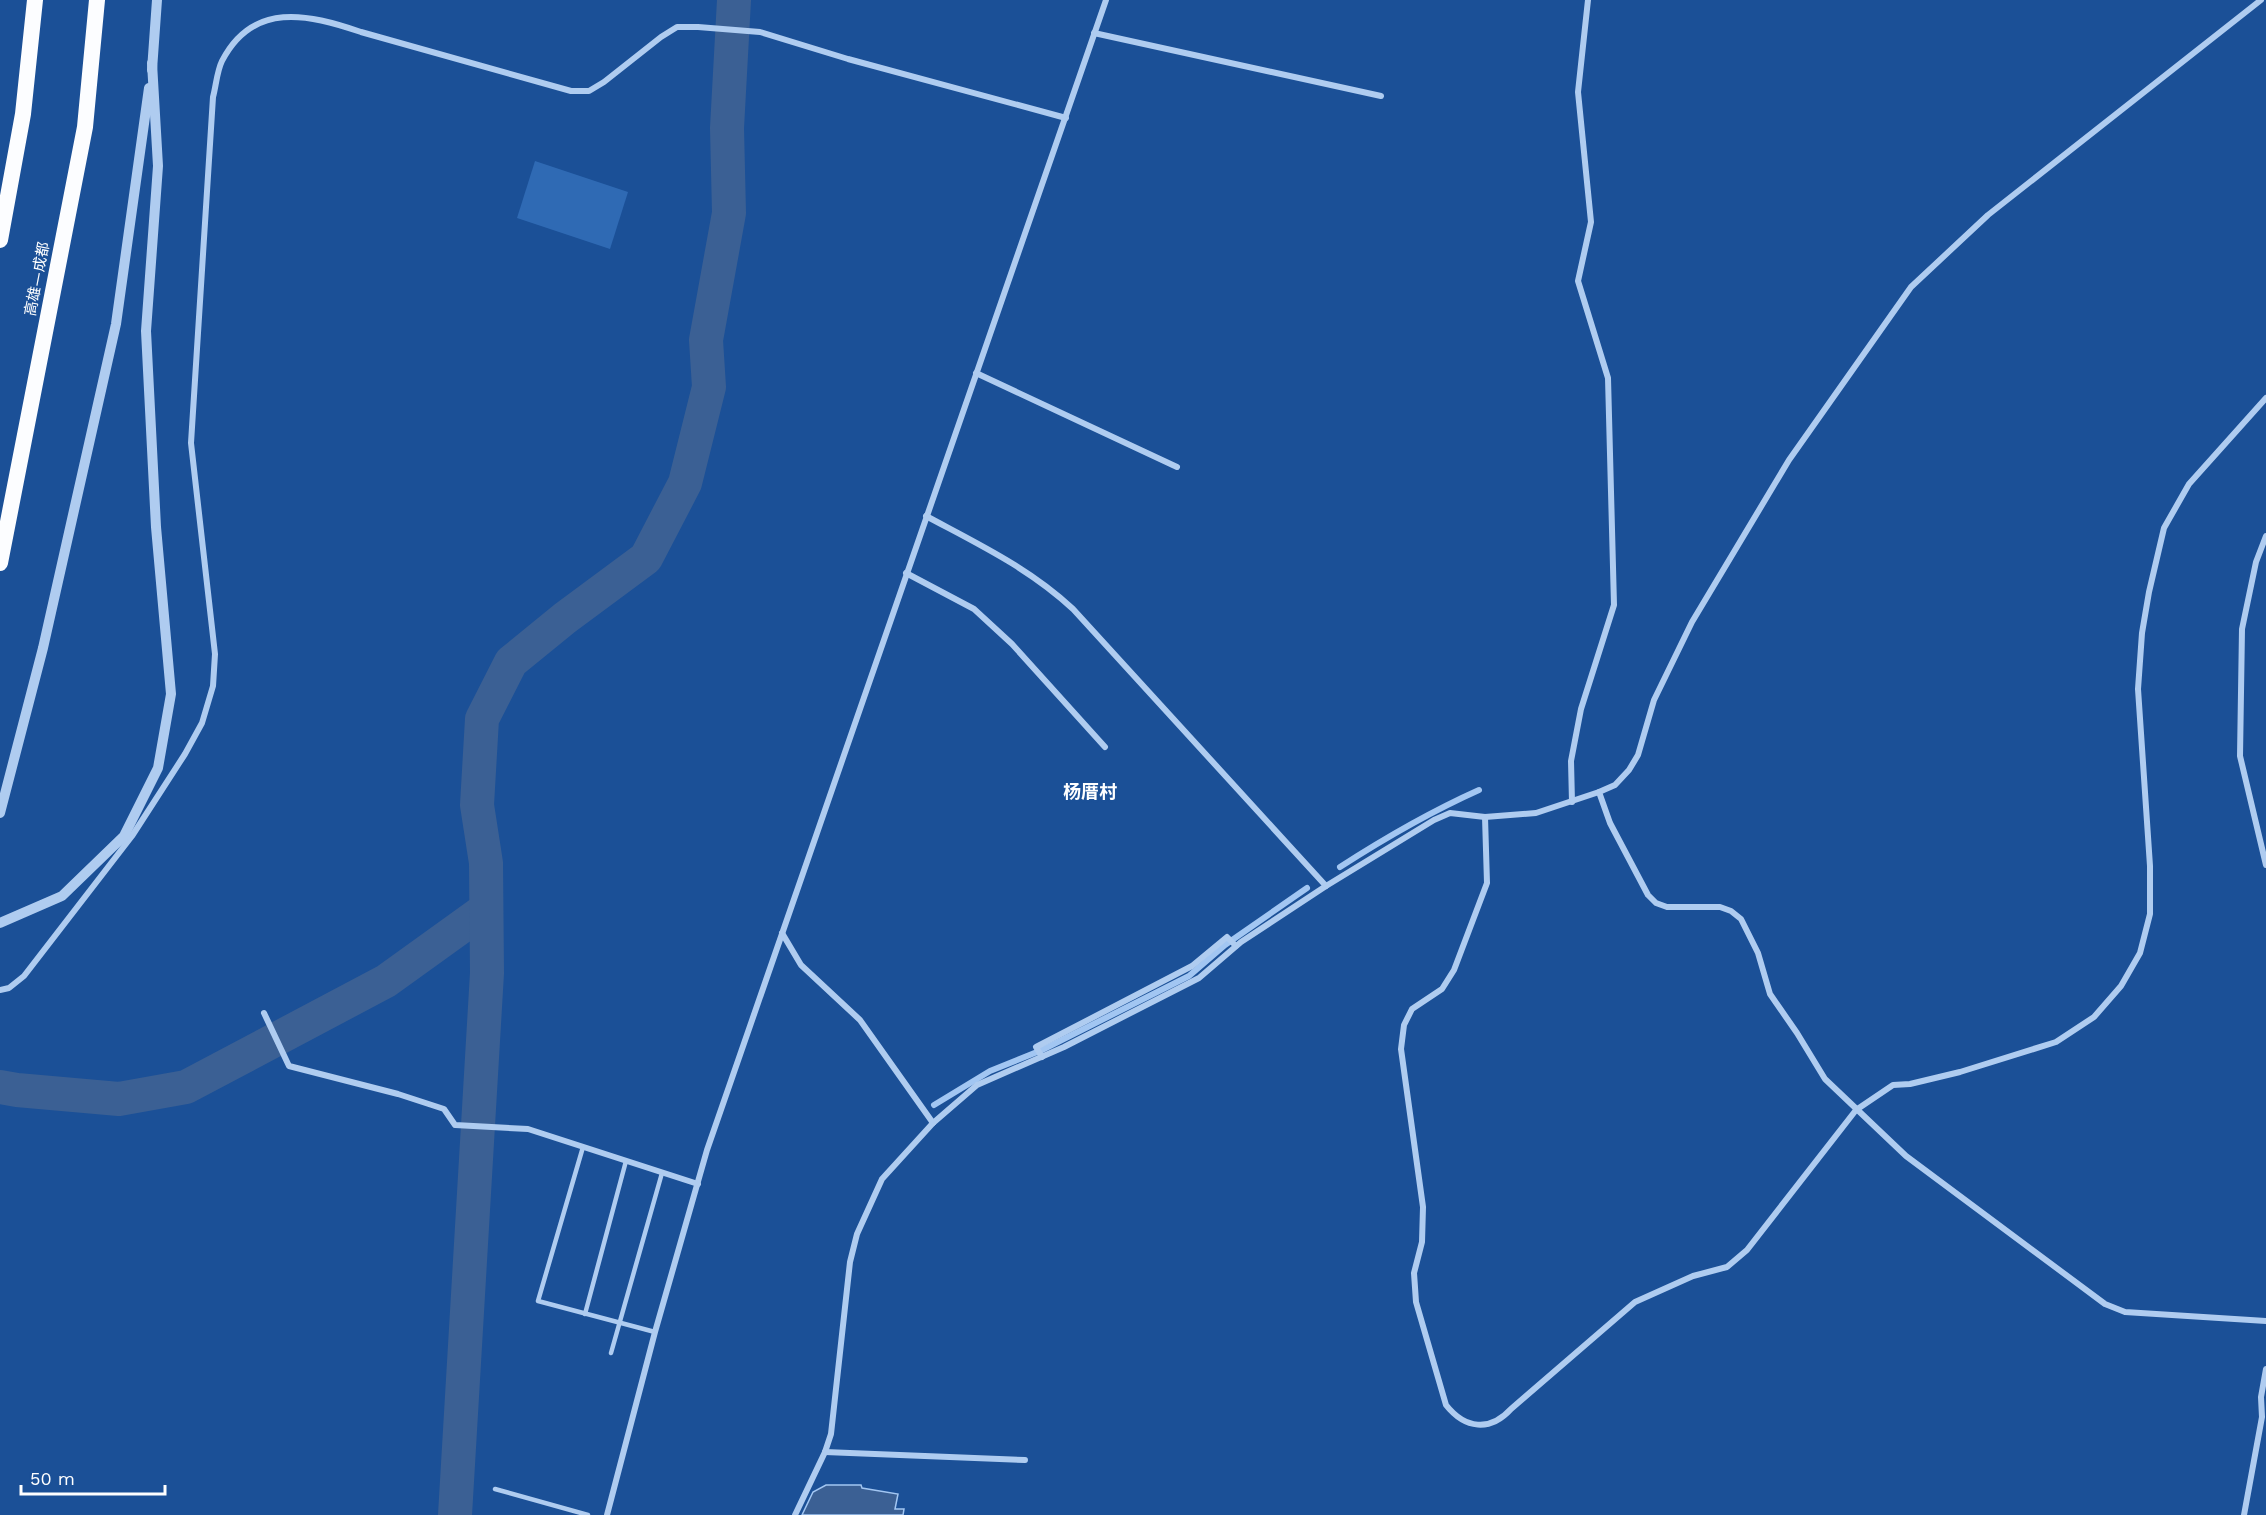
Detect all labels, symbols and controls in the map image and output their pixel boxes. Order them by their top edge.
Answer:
street label: 高雄—成都 [21,240,53,318]
district label: 杨厝村 [1063,781,1117,802]
scale bar [21,1458,165,1496]
text: 50 m [30,1468,75,1489]

